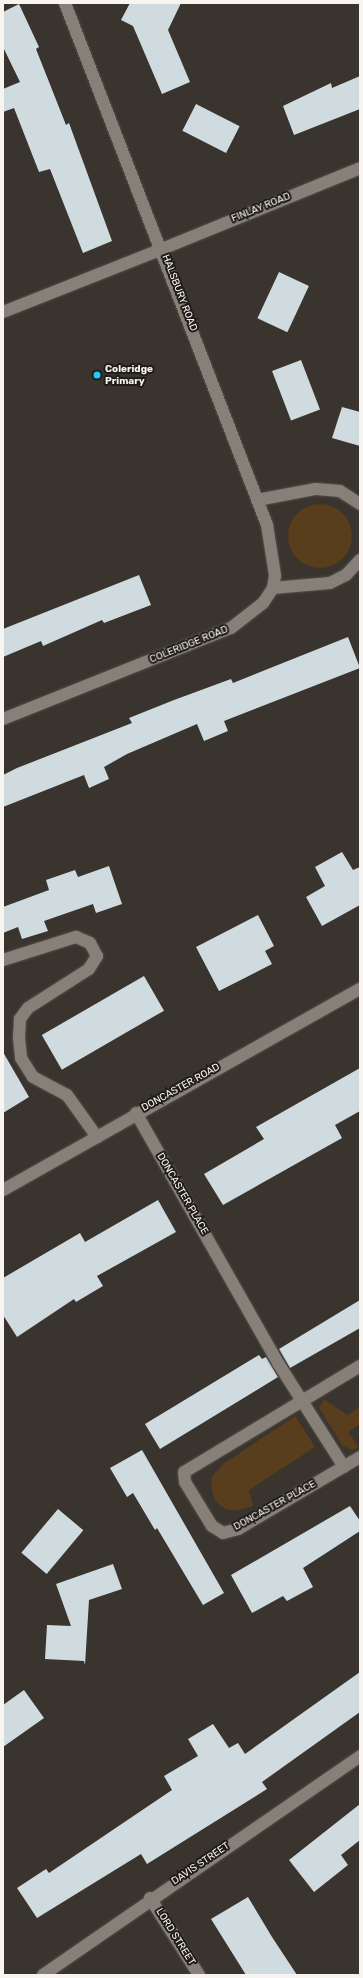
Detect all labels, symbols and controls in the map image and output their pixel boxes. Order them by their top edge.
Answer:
street label: FINLAY ROAD [230,191,292,225]
street label: HALSBURY ROAD [159,253,199,333]
place label: Coleridge Primary [105,363,153,386]
marker: Coleridge Primary [92,370,102,380]
street label: COLERIDGE ROAD [148,624,230,666]
street label: DONCASTER ROAD [140,1062,222,1114]
street label: DONCASTER PLACE [154,1151,210,1237]
street label: DONCASTER PLACE [232,1478,318,1534]
street label: DAVIS STREET [170,1840,232,1888]
street label: LORD STREET [153,1906,197,1968]

